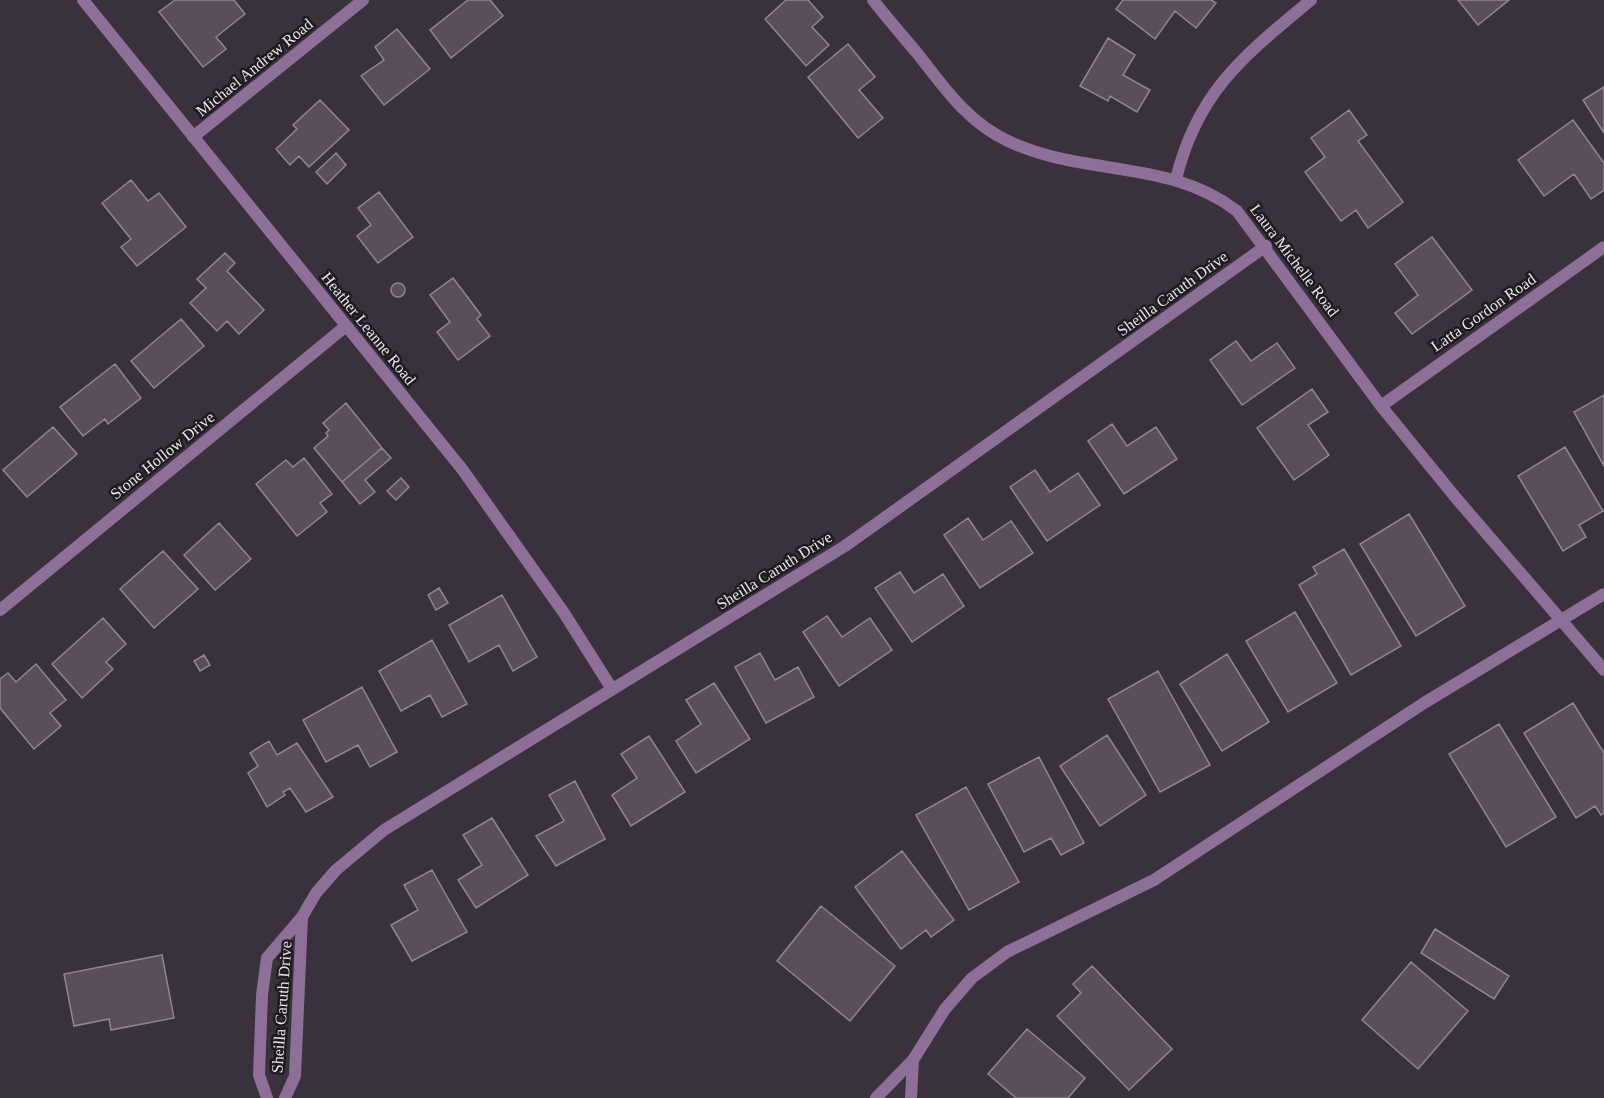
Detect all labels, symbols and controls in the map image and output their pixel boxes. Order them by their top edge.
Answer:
street label: Michael Andrew Road [193,15,316,120]
street label: Laura Michelle Road [1247,201,1342,320]
street label: Sheilla Caruth Drive [1114,248,1231,339]
street label: Heather Leanne Road [318,269,419,388]
street label: Latta Gordon Road [1428,270,1539,355]
street label: Stone Hollow Drive [107,408,218,503]
street label: Sheilla Caruth Drive [714,528,835,613]
street label: Sheilla Caruth Drive [268,940,295,1074]

